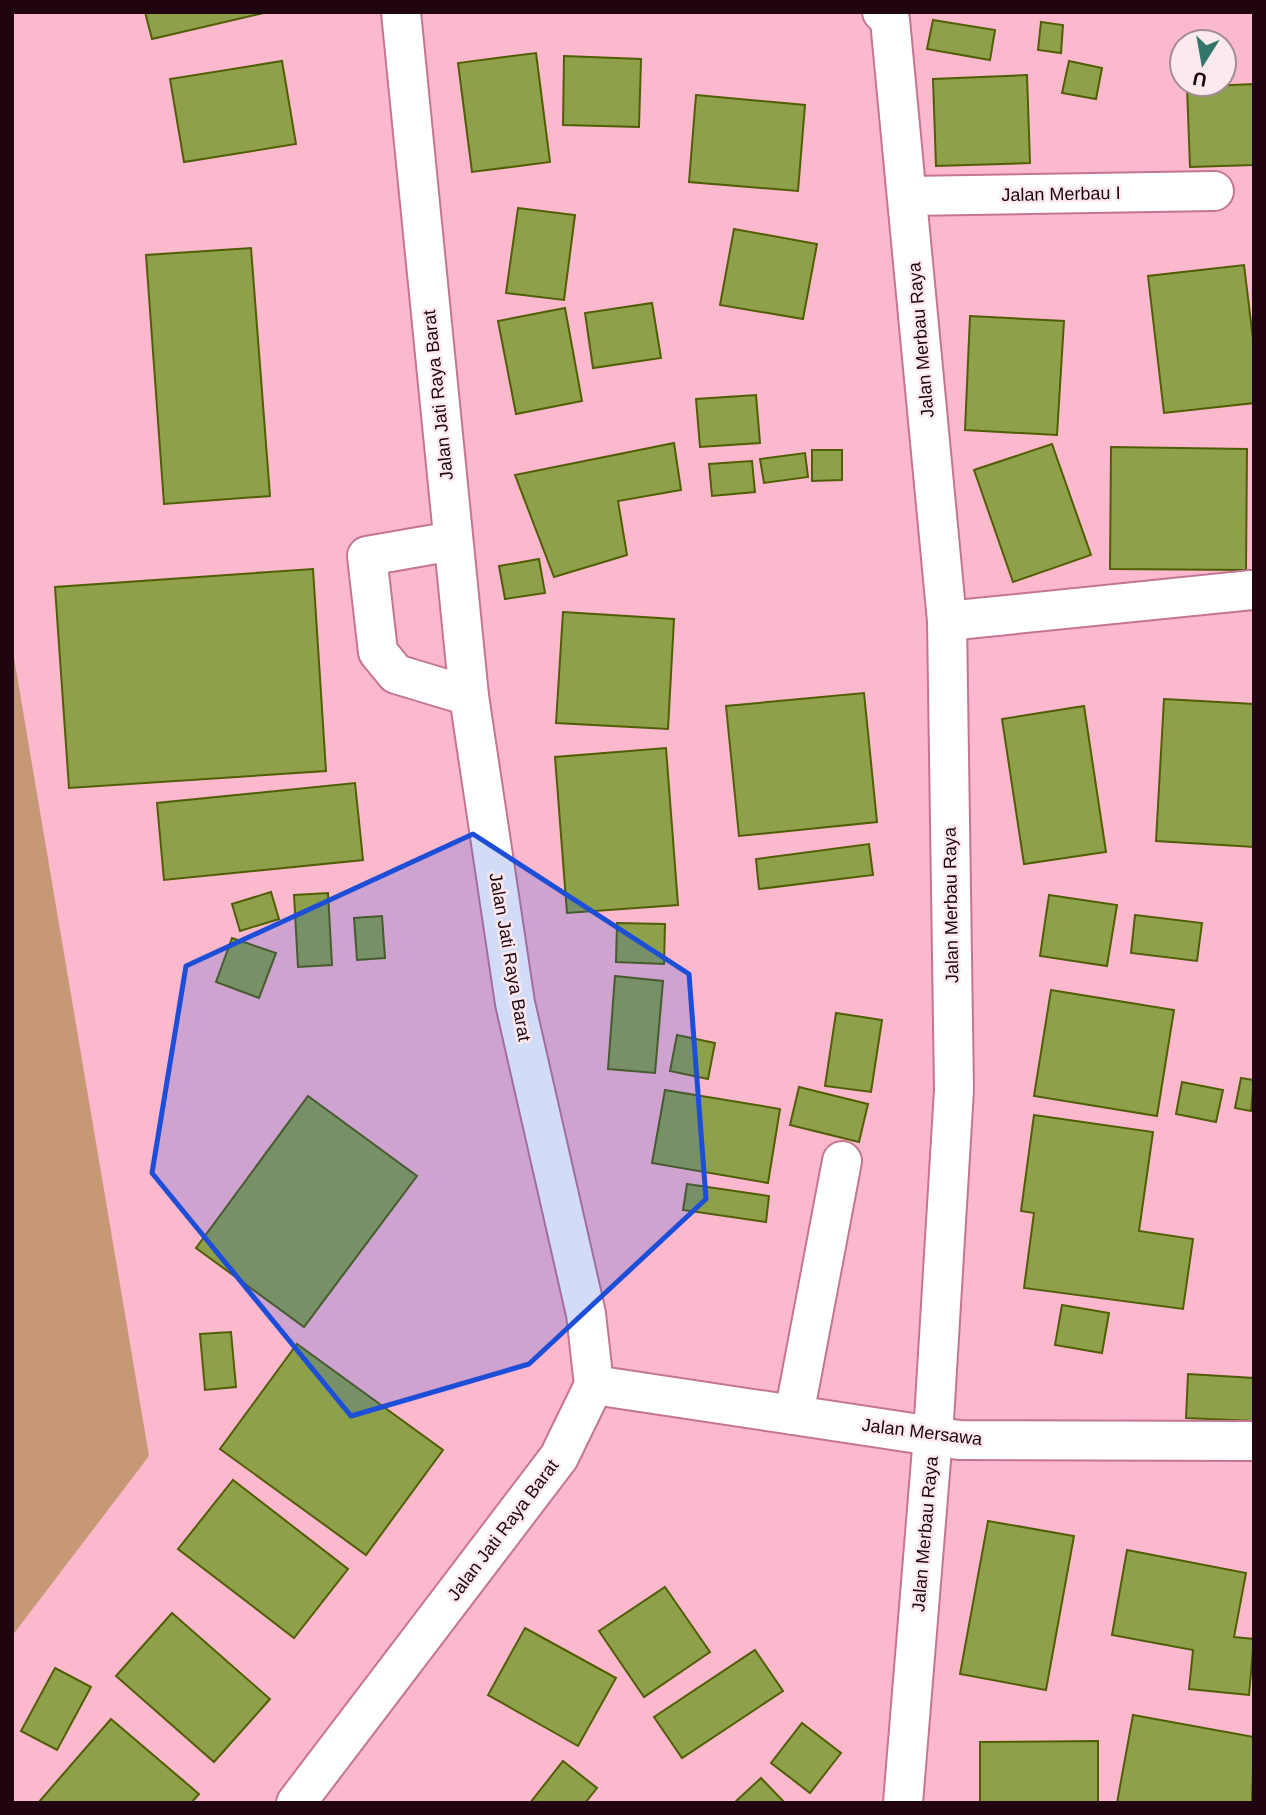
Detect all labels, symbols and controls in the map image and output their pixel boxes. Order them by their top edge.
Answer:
north arrow [1168,28,1238,98]
text: U [1191,68,1209,91]
street label: Jalan Merbau I [1001,183,1121,205]
street label: Jalan Merbau Raya [904,260,938,419]
street label: Jalan Jati Raya Barat [419,309,457,481]
street label: Jalan Merbau Raya [940,826,962,983]
street label: Jalan Jati Raya Barat [485,871,535,1043]
street label: Jalan Mersawa [861,1415,984,1449]
street label: Jalan Merbau Raya [908,1454,942,1613]
street label: Jalan Jati Raya Barat [444,1456,562,1604]

